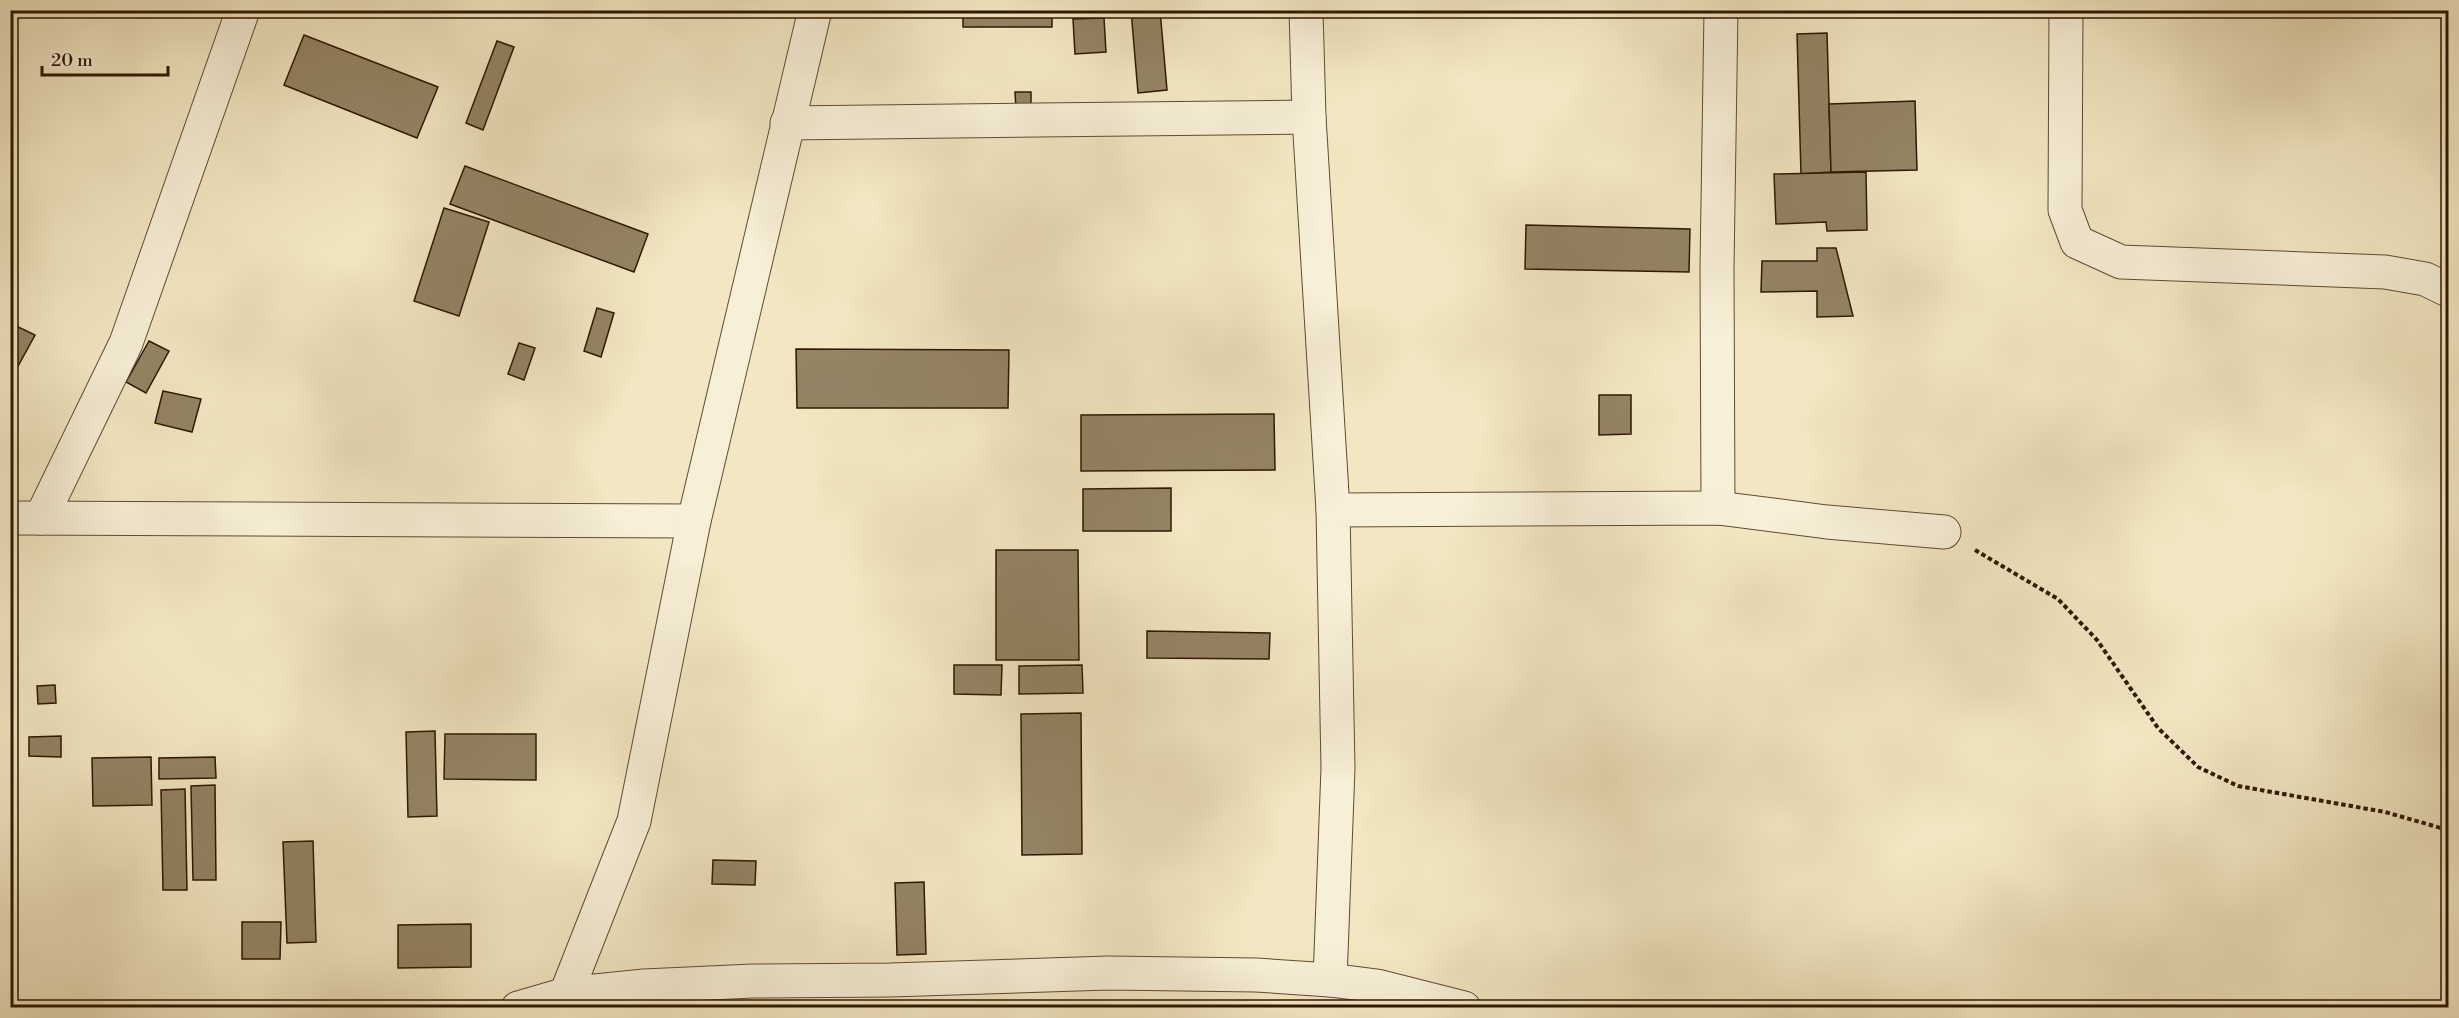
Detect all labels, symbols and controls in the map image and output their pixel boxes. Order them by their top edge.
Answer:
scale bar [42,39,168,77]
text: 20 m [51,49,93,72]

